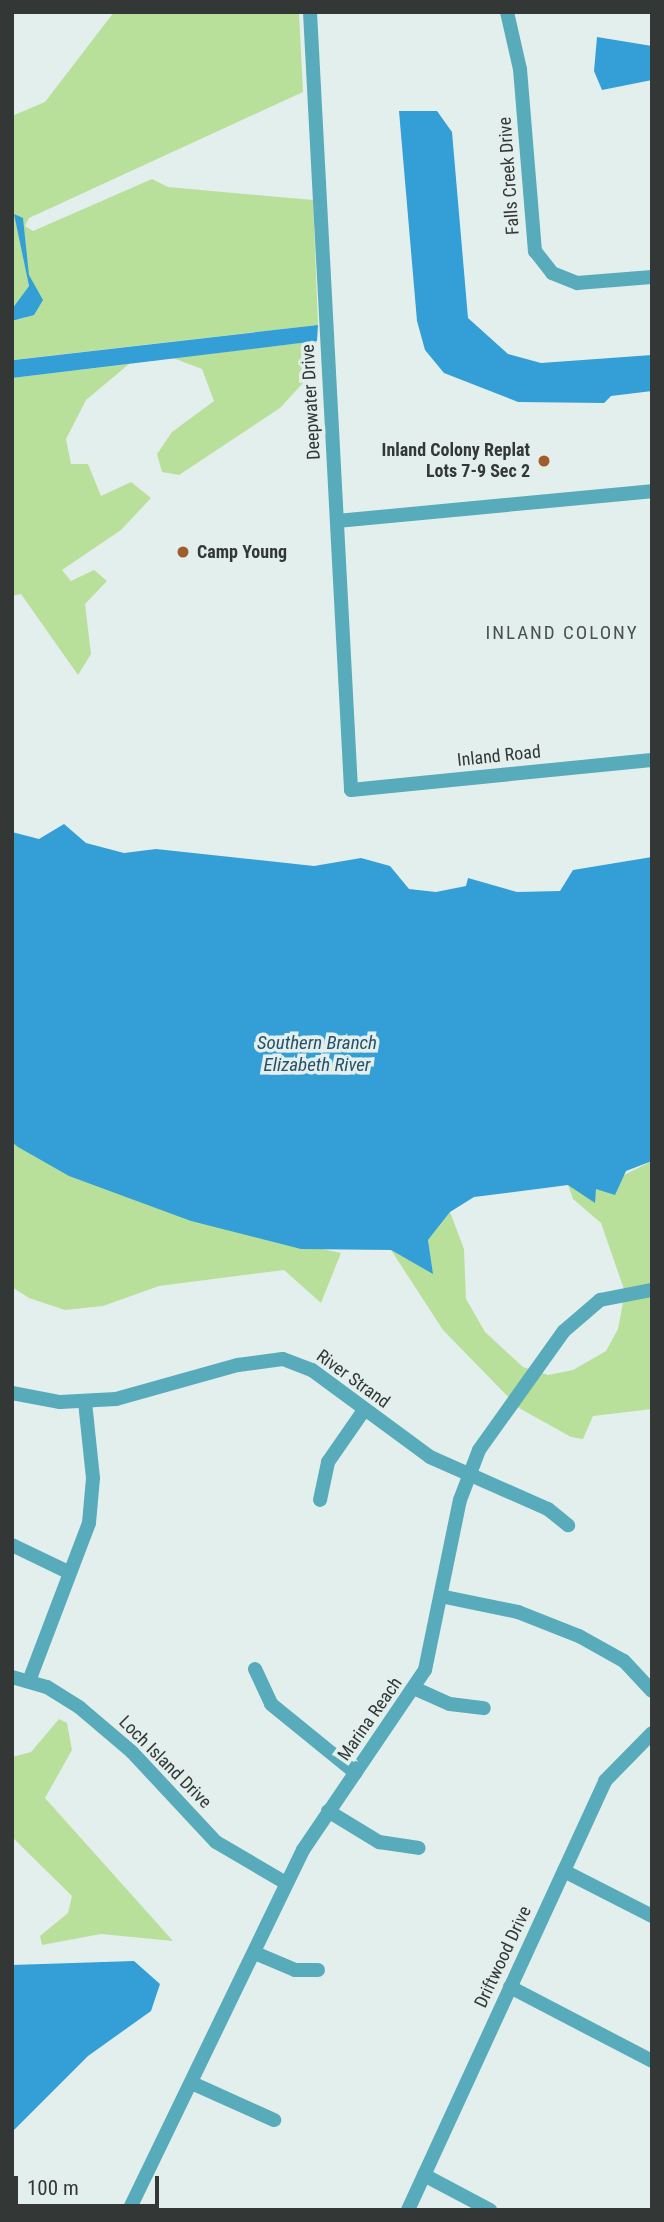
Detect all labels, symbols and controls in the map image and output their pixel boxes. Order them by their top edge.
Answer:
street label: Falls Creek Drive [494,116,524,236]
street label: Deepwater Drive [297,344,325,460]
place label: Inland Colony Replat Lots 7-9 Sec 2 [382,440,530,482]
marker: Inland Colony Replat Lots 7-9 Sec 2 [536,453,552,469]
place label: Camp Young [197,541,287,563]
marker: Camp Young [175,544,191,560]
district label: INLAND COLONY [487,622,637,644]
street label: Inland Road [456,741,542,771]
water label: Southern Branch Elizabeth River [257,1032,377,1076]
street label: River Strand [312,1345,394,1413]
street label: Marina Reach [333,1673,407,1765]
street label: Loch Island Drive [114,1711,216,1813]
street label: Driftwood Drive [470,1903,536,2011]
scale bar [18,2162,163,2206]
text: 100 m [27,2176,79,2200]

